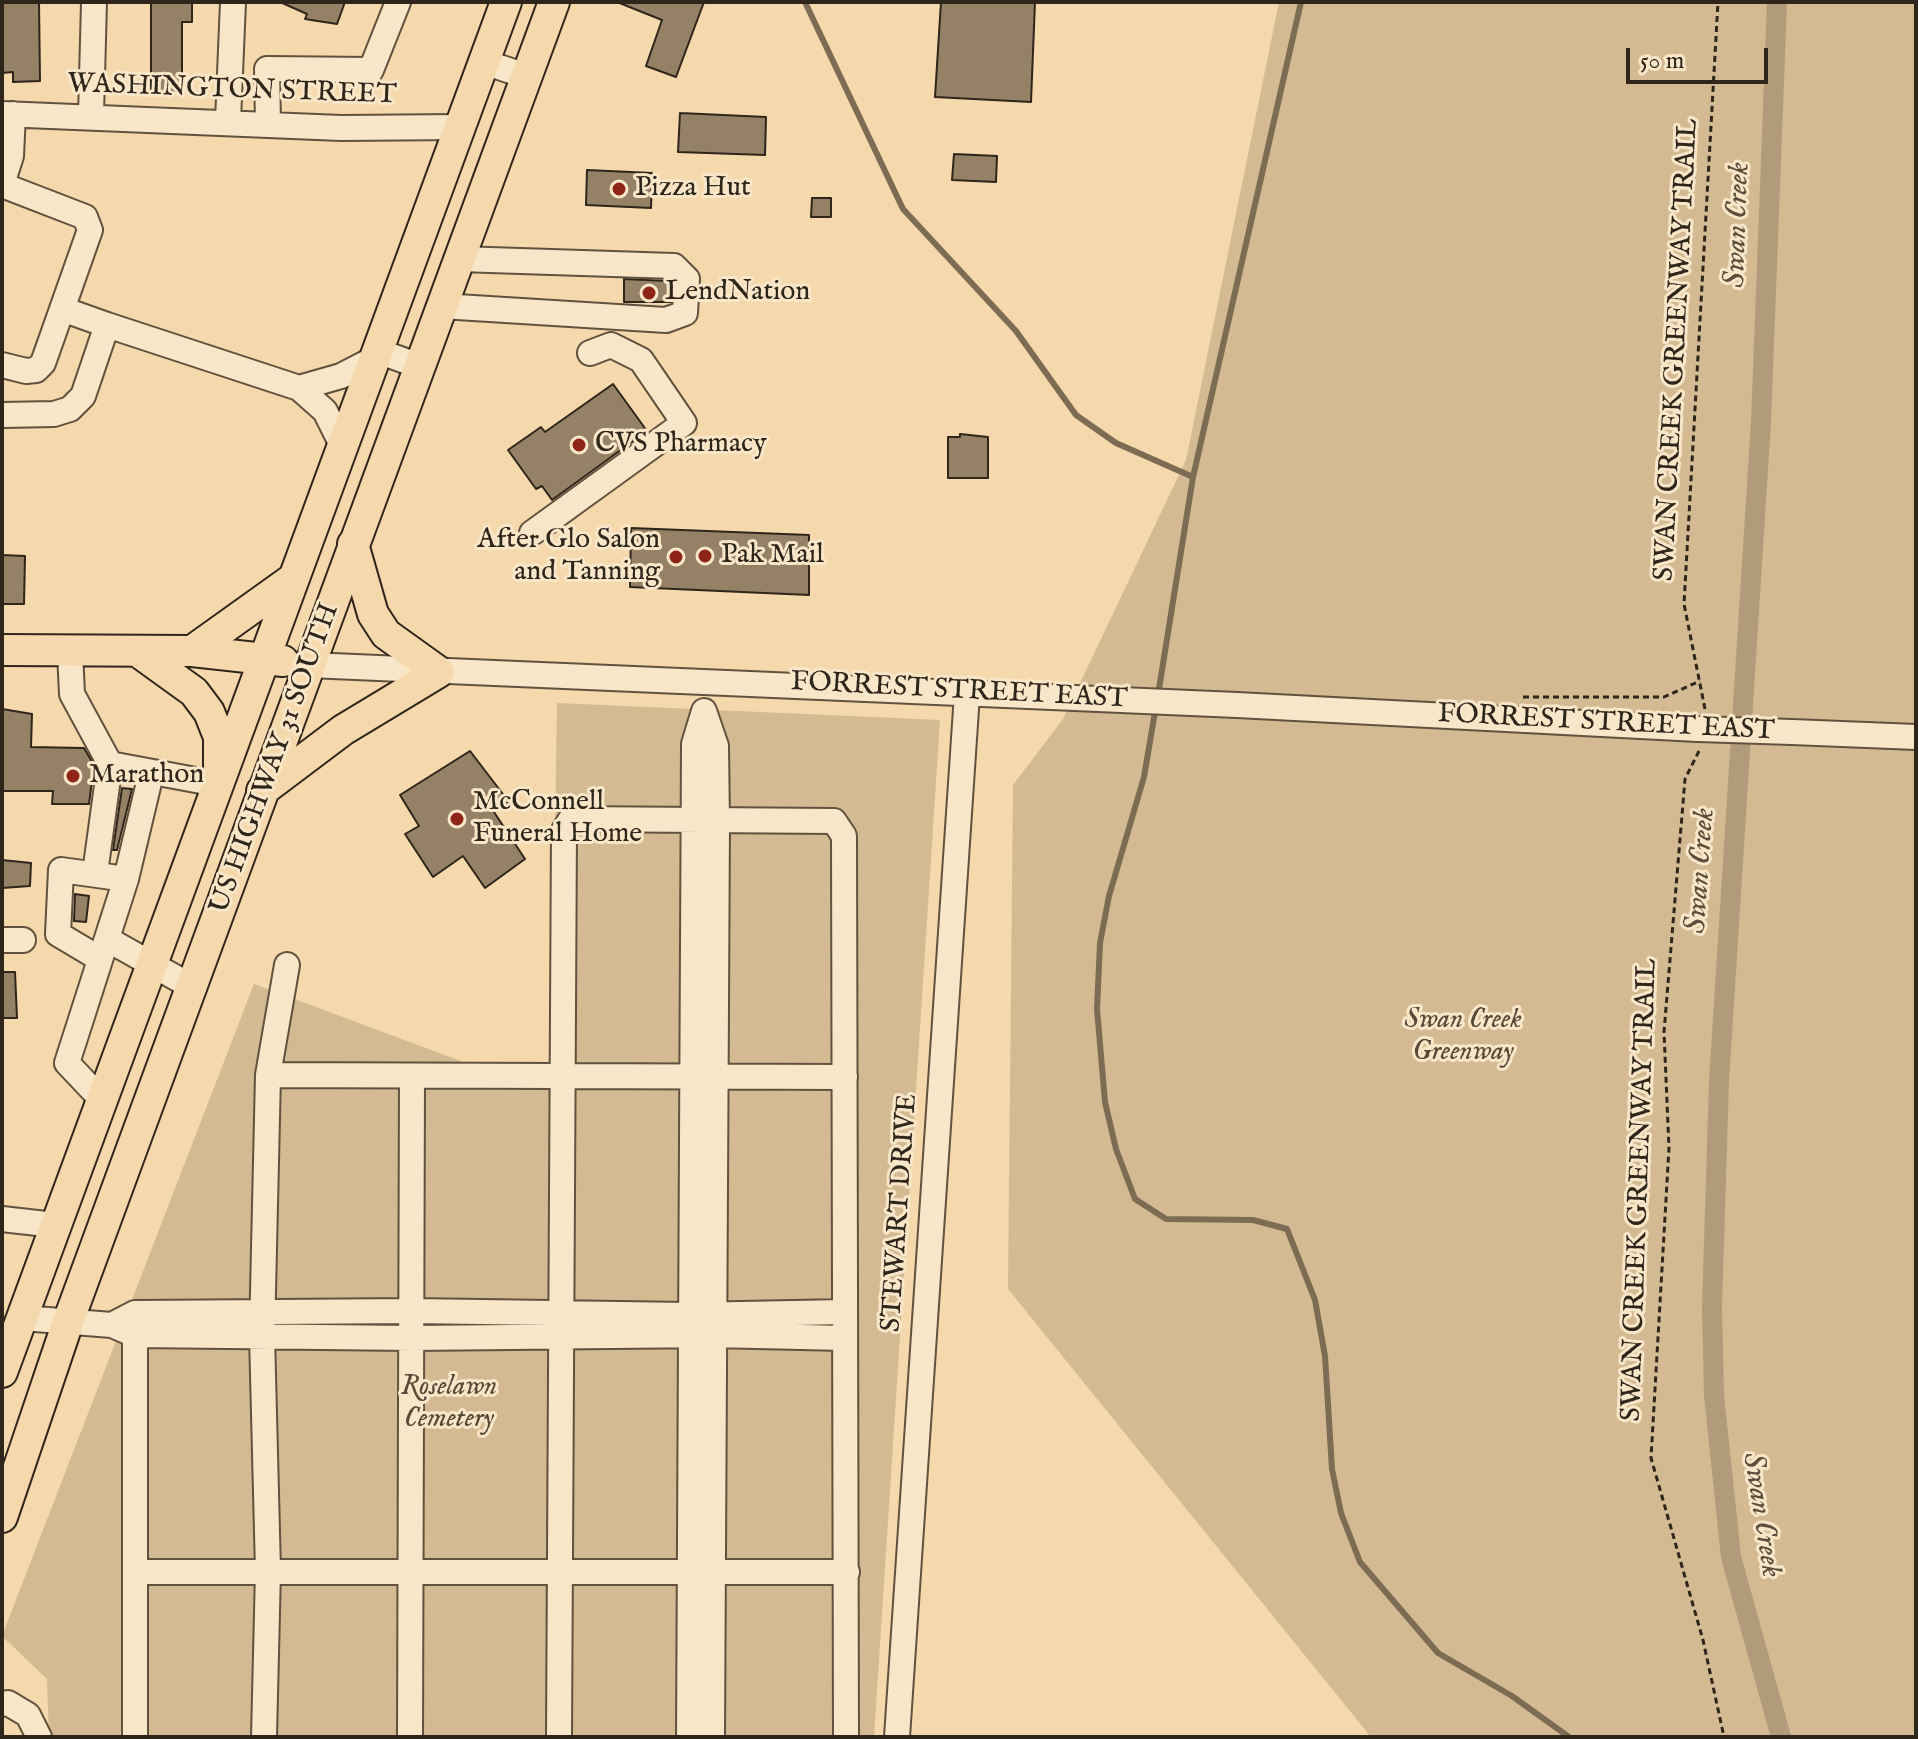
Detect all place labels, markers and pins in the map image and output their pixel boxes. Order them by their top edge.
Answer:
place label: Pizza Hut [635,172,751,206]
marker: Pizza Hut [610,180,628,198]
place label: LendNation [665,276,810,310]
marker: LendNation [640,284,658,302]
place label: CVS Pharmacy [595,428,767,462]
marker: CVS Pharmacy [570,436,588,454]
place label: After Glo Salon and Tanning [477,524,660,590]
place label: Pak Mail [721,539,824,573]
marker: Pak Mail [696,547,714,565]
marker: After Glo Salon and Tanning [667,548,685,566]
place label: Marathon [89,759,204,793]
marker: Marathon [64,767,82,785]
place label: McConnell Funeral Home [473,786,642,852]
marker: McConnell Funeral Home [448,810,466,828]

